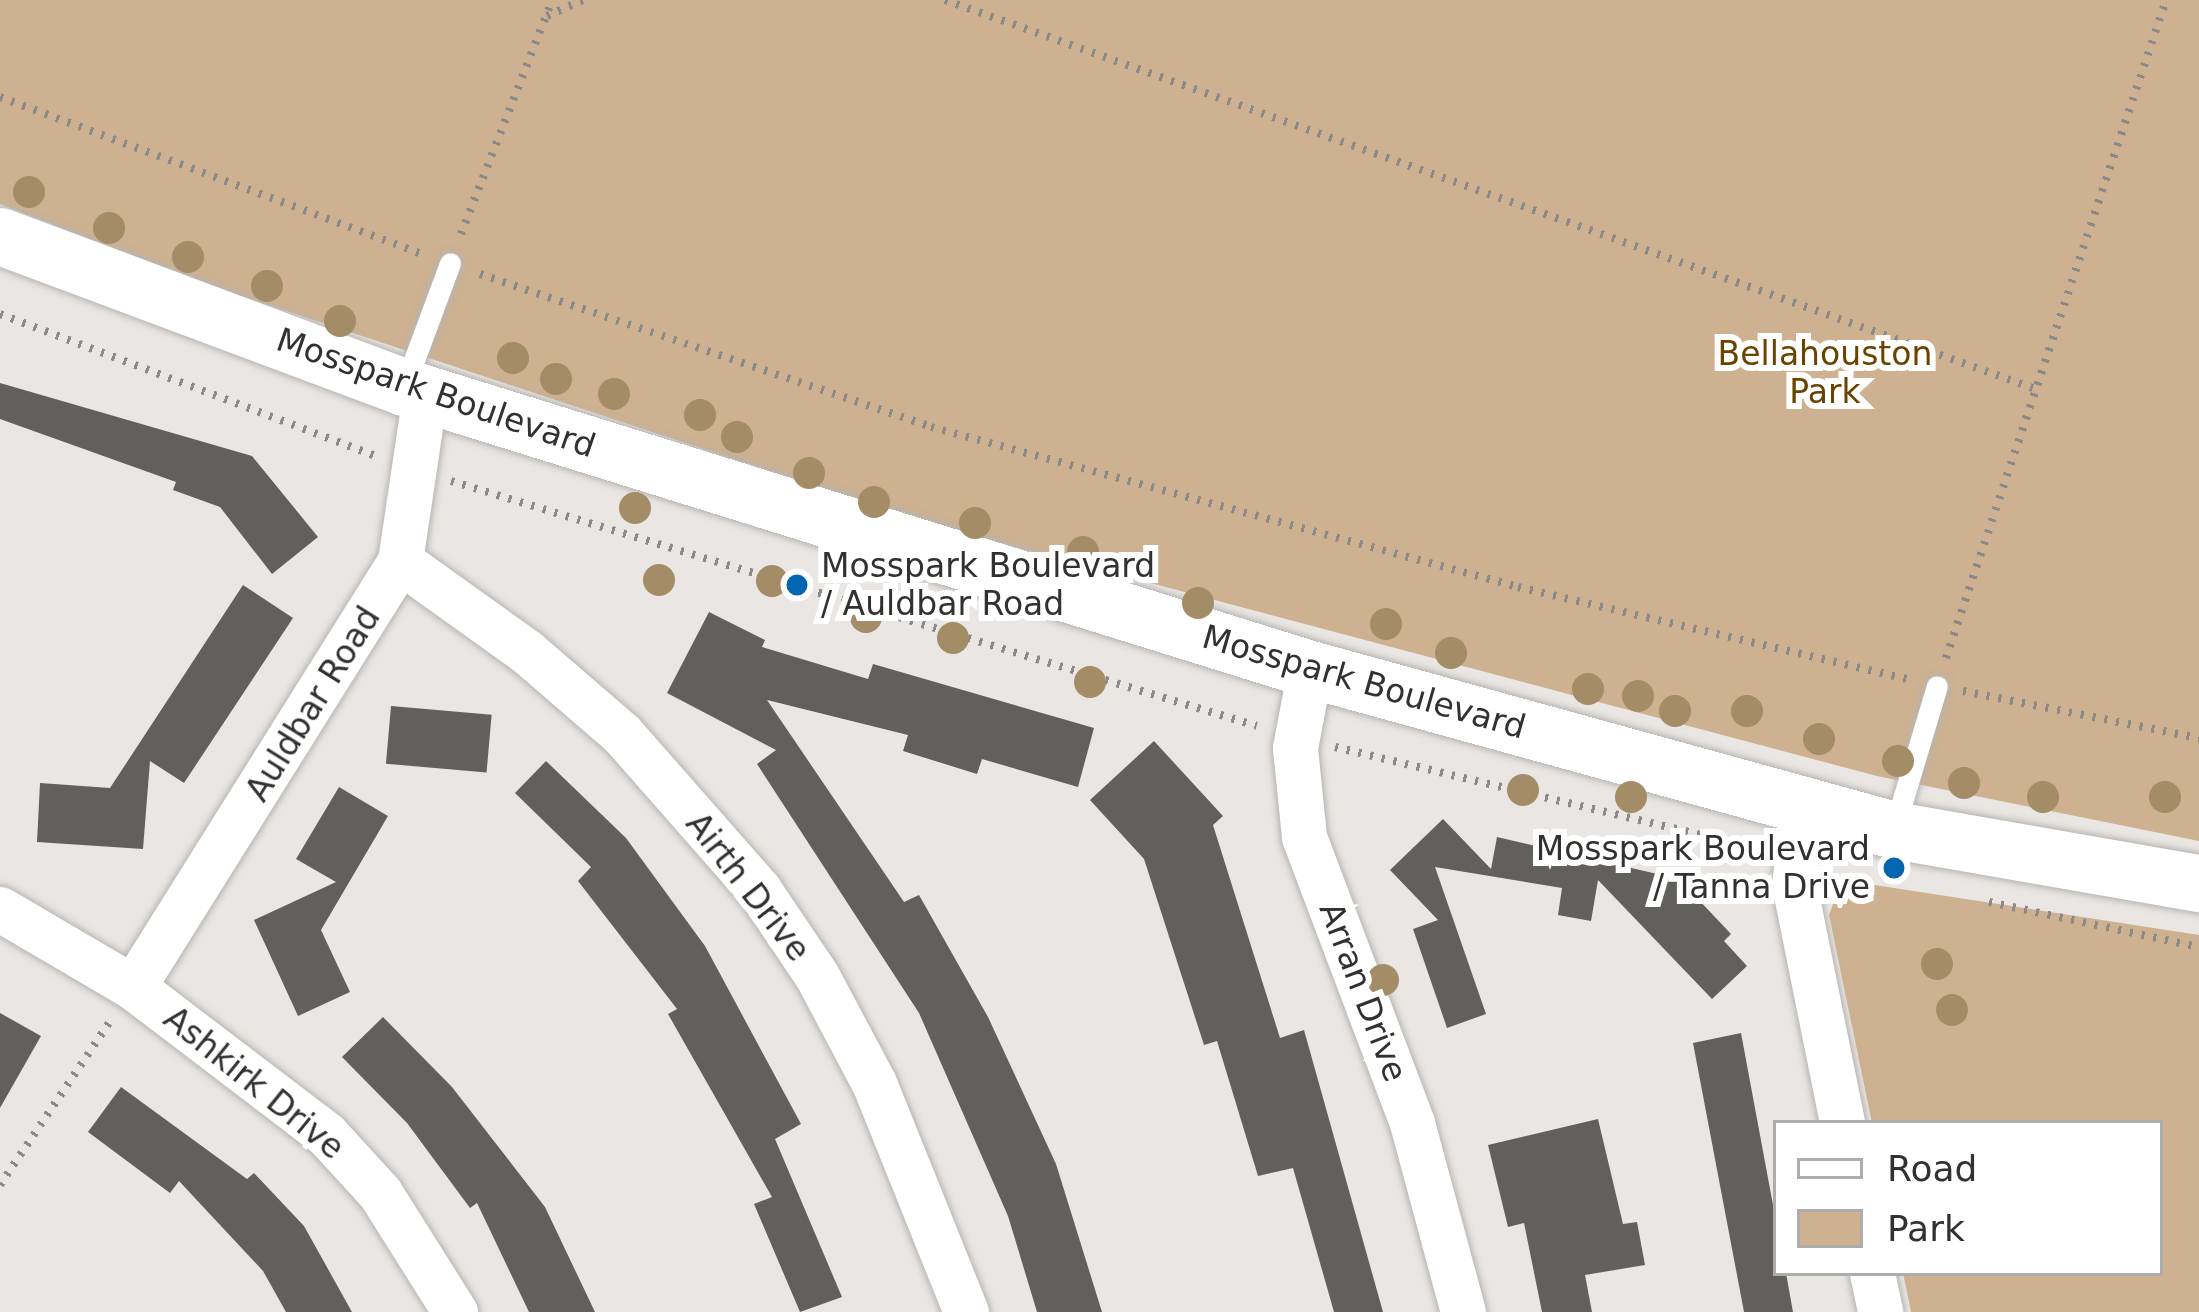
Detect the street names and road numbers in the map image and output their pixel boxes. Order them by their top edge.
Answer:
street label: Mosspark Boulevard [272,320,600,466]
street label: Auldbar Road [237,600,389,808]
street label: Mosspark Boulevard [1198,617,1530,747]
street label: Airth Drive [678,805,818,969]
street label: Arran Drive [1311,897,1415,1087]
street label: Ashkirk Drive [156,998,352,1168]

